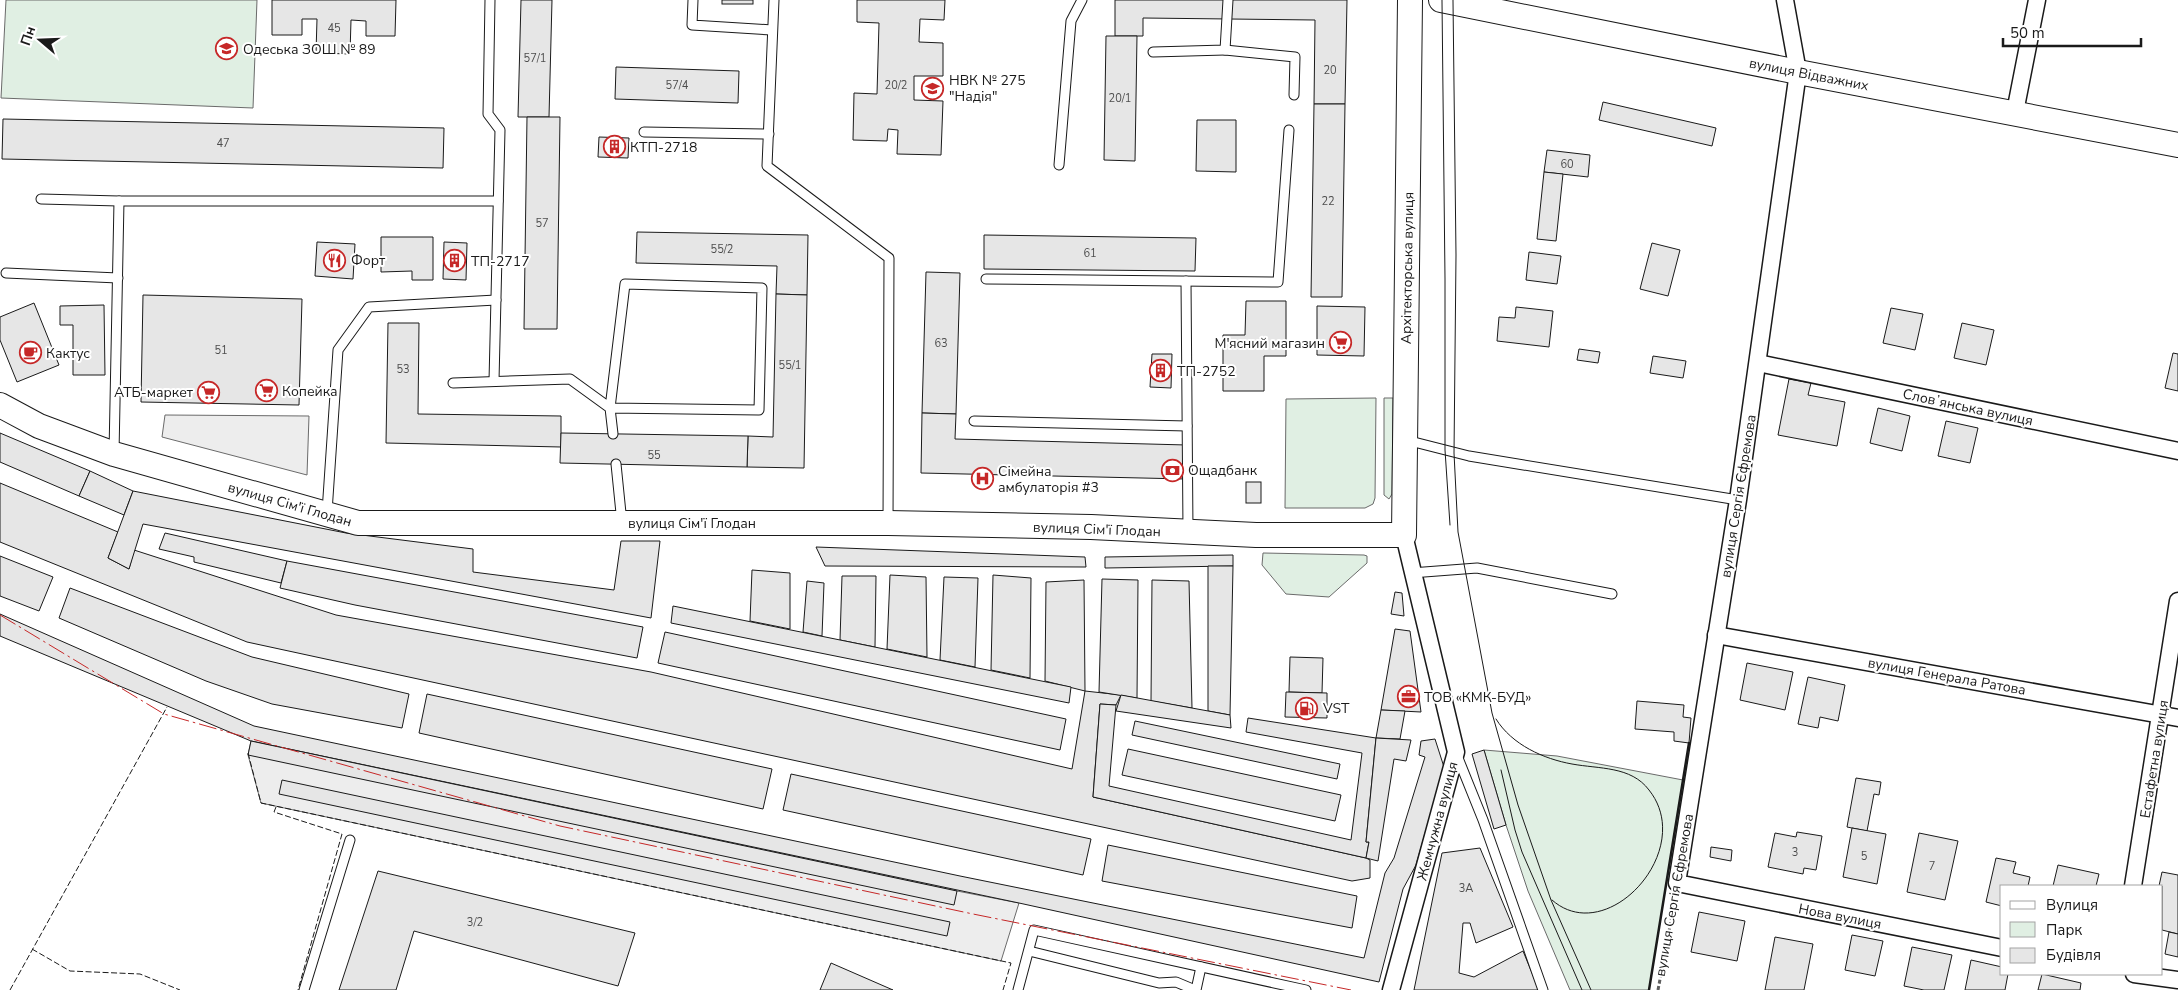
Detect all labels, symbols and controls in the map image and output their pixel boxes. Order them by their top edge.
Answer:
north arrow [15,15,65,65]
scale bar [2003,15,2140,47]
house number: 45 [327,21,341,36]
text: 50 m [2010,23,2045,43]
text: Пн [16,24,40,48]
school or university icon: Одеська ЗОШ № 89 [215,37,239,61]
place label: Одеська ЗОШ № 89 [243,40,376,59]
house number: 57/1 [524,51,546,66]
street label: вулиця Відважних [1747,54,1871,96]
house number: 20 [1323,63,1337,78]
place label: НВК № 275 "Надія" [949,71,1026,106]
school or university icon: НВК № 275 "Надія" [921,76,945,100]
house number: 57/4 [666,78,689,93]
house number: 20/2 [885,78,907,93]
house number: 20/1 [1109,91,1131,106]
building icon: КТП-2718 [602,135,626,159]
house number: 47 [216,136,230,151]
place label: КТП-2718 [630,138,698,157]
house number: 60 [1560,157,1574,172]
street label: Архітекторська вулиця [1397,192,1418,344]
house number: 22 [1321,194,1335,209]
house number: 57 [535,216,549,231]
house number: 55/2 [711,242,733,257]
house number: 61 [1083,246,1097,261]
restaurant icon: Форт [323,248,347,272]
building icon: ТП-2717 [443,249,467,273]
place label: Форт [351,251,386,270]
place label: ТП-2717 [471,252,530,271]
supermarket icon: М'ясний магазин [1329,331,1353,355]
place label: М'ясний магазин [1215,334,1325,353]
house number: 63 [934,336,948,351]
cafe icon: Кактус [18,341,42,365]
house number: 51 [214,343,228,358]
place label: Кактус [46,344,90,363]
house number: 55/1 [779,358,801,373]
building icon: ТП-2752 [1149,359,1173,383]
house number: 53 [396,362,410,377]
place label: ТП-2752 [1177,362,1236,381]
supermarket icon: Копейка [254,379,278,403]
supermarket icon: АТБ-маркет [197,380,221,404]
place label: Копейка [282,382,338,401]
place label: АТБ-маркет [114,383,194,402]
street label: Словʼянська вулиця [1901,384,2035,431]
street label: вулиця Сергія Єфремова [1716,413,1761,579]
house number: 55 [647,448,661,463]
bank icon: Ощадбанк [1160,458,1184,482]
place label: Ощадбанк [1188,461,1258,480]
place label: Сімейна амбулаторія #3 [998,462,1099,497]
hospital icon: Сімейна амбулаторія #3 [970,467,994,491]
street label: вулиця Сім'ї Глодан [226,478,354,531]
street label: вулиця Сім'ї Глодан [628,514,756,533]
street label: вулиця Сім'ї Глодан [1033,518,1161,541]
street label: вулиця Генерала Ратова [1866,653,2027,700]
office icon: ТОВ «КМК-БУД» [1396,685,1420,709]
place label: ТОВ «КМК-БУД» [1424,688,1531,707]
fuel station icon: VST [1295,696,1319,720]
place label: VST [1322,699,1350,718]
street label: Естафетна вулиця [2136,699,2173,820]
street label: Жемчужна вулиця [1412,760,1462,883]
street label: вулиця Сергія Єфремова [1651,812,1698,978]
house number: 3 [1792,845,1798,860]
house number: 5 [1861,849,1868,864]
house number: 7 [1929,859,1935,874]
house number: 3А [1459,881,1473,896]
legend [2000,885,2163,975]
text: Вулиця [2046,895,2098,915]
street label: Нова вулиця [1797,899,1883,934]
house number: 3/2 [467,915,483,930]
text: Парк [2046,920,2082,940]
text: Будівля [2046,945,2101,965]

